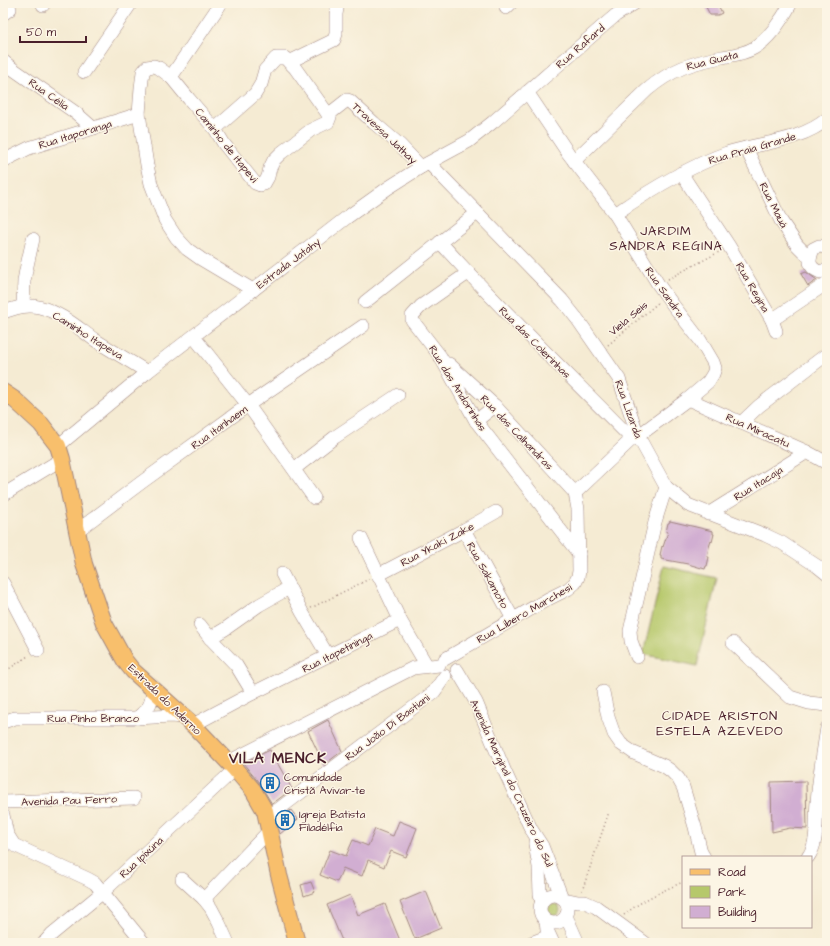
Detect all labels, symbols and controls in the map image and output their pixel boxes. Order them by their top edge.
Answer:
scale bar [20,18,86,44]
street label: Rua Rafard [552,21,608,72]
text: 50 m [26,24,57,41]
street label: Rua Quata [685,47,740,74]
street label: Rua Célia [26,75,72,114]
street label: Travessa Jathay [348,99,421,168]
street label: Caminho de Itapevi [192,105,262,186]
street label: Rua Itaporanga [37,116,114,154]
street label: Rua Praia Grande [707,129,798,168]
street label: Rua Mauá [756,180,792,231]
district label: JARDIM SANDRA REGINA [609,222,723,255]
street label: Estrada Jatahy [253,234,324,293]
street label: Rua Regina [731,259,773,316]
street label: Rua Sandra [642,264,688,321]
street label: Viela Seis [606,297,651,339]
street label: Rua das Colerinhas [495,303,574,382]
street label: Caminho Itapeva [50,308,126,363]
street label: Rua das Andorinhas [425,342,490,435]
street label: Rua Lizarda [611,378,646,441]
street label: Rua das Calhandras [477,392,557,474]
street label: Rua Itanhaem [188,402,251,453]
street label: Rua Miracatu [723,410,792,451]
street label: Rua Itacaja [731,462,786,504]
street label: Rua Ykaki Zake [398,519,477,570]
street label: Rua Sakamoto [463,539,512,612]
street label: Rua Libero Marchesi [474,580,575,647]
street label: Rua Itapetininga [299,628,376,678]
street label: Estrada do Aderno [125,660,205,739]
street label: Rua João Di Bastiani [342,690,433,764]
street label: Avenida Marginal do Cruzeiro do Sul [465,697,557,870]
district label: CIDADE ARISTON ESTELA AZEVEDO [656,707,784,740]
street label: Rua Pinho Branco [47,711,140,726]
district label: VILA MENCK [228,748,327,769]
place label: Comunidade Cristã Avivar-te [284,770,365,798]
building icon: Comunidade Cristã Avivar-te [259,772,281,794]
street label: Avenida Pau Ferro [21,791,118,810]
place label: Igreja Batista Filadélfia [299,807,366,835]
building icon: Igreja Batista Filadélfia [274,809,296,831]
street label: Rua Ipixúna [116,833,167,882]
legend [682,856,812,928]
text: Road [718,864,746,881]
text: Park [718,884,746,901]
text: Building [718,904,756,922]

